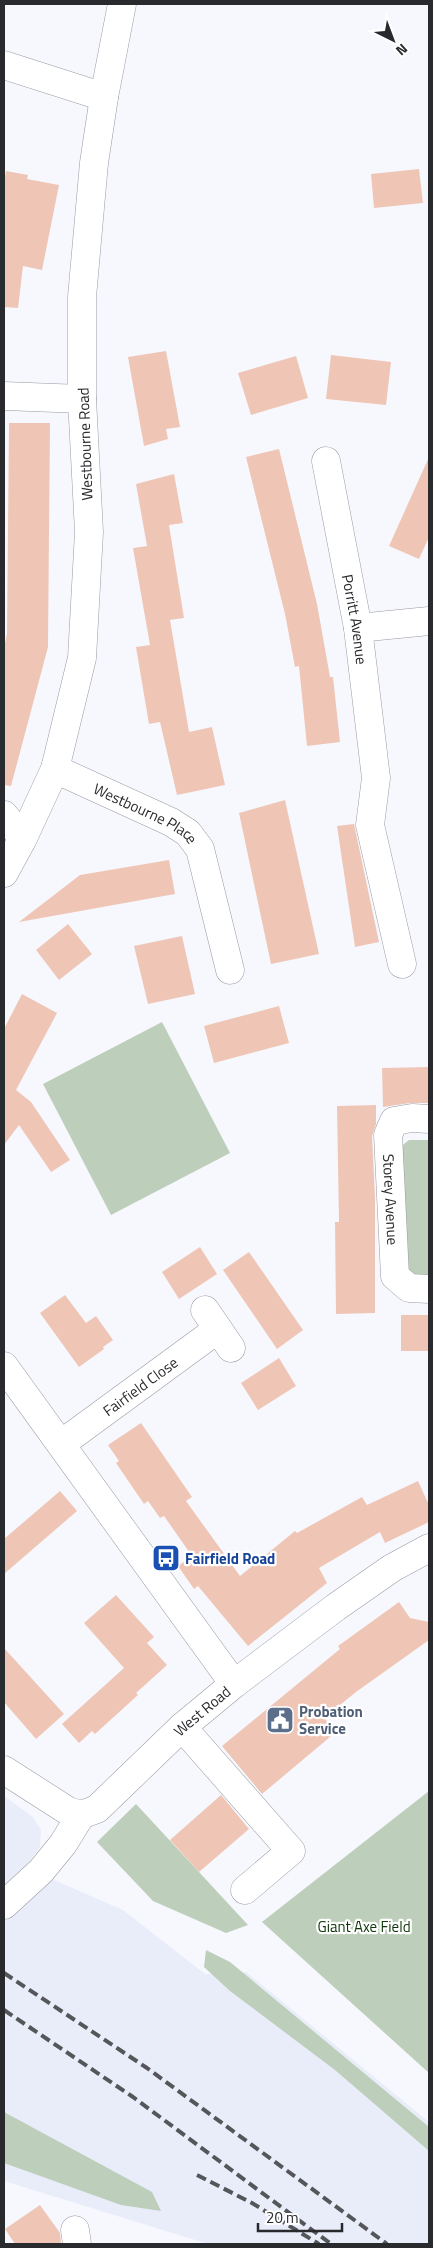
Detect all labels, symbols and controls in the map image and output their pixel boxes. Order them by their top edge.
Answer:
north arrow [368,15,418,65]
text: N [391,39,413,61]
street label: Westbourne Road [72,387,98,501]
street label: Porritt Avenue [336,572,374,666]
street label: Westbourne Place [90,777,204,848]
street label: Storey Avenue [377,1153,405,1246]
street label: Fairfield Close [98,1351,182,1421]
bus stop icon: Fairfield Road [151,1543,181,1573]
place label: Fairfield Road [185,1547,275,1570]
street label: West Road [168,1680,235,1741]
place label: Probation Service [299,1700,363,1740]
public building icon: Probation Service [265,1705,295,1735]
park label: Giant Axe Field [317,1915,411,1938]
scale bar [258,2200,342,2232]
text: 20 m [266,2206,299,2229]

